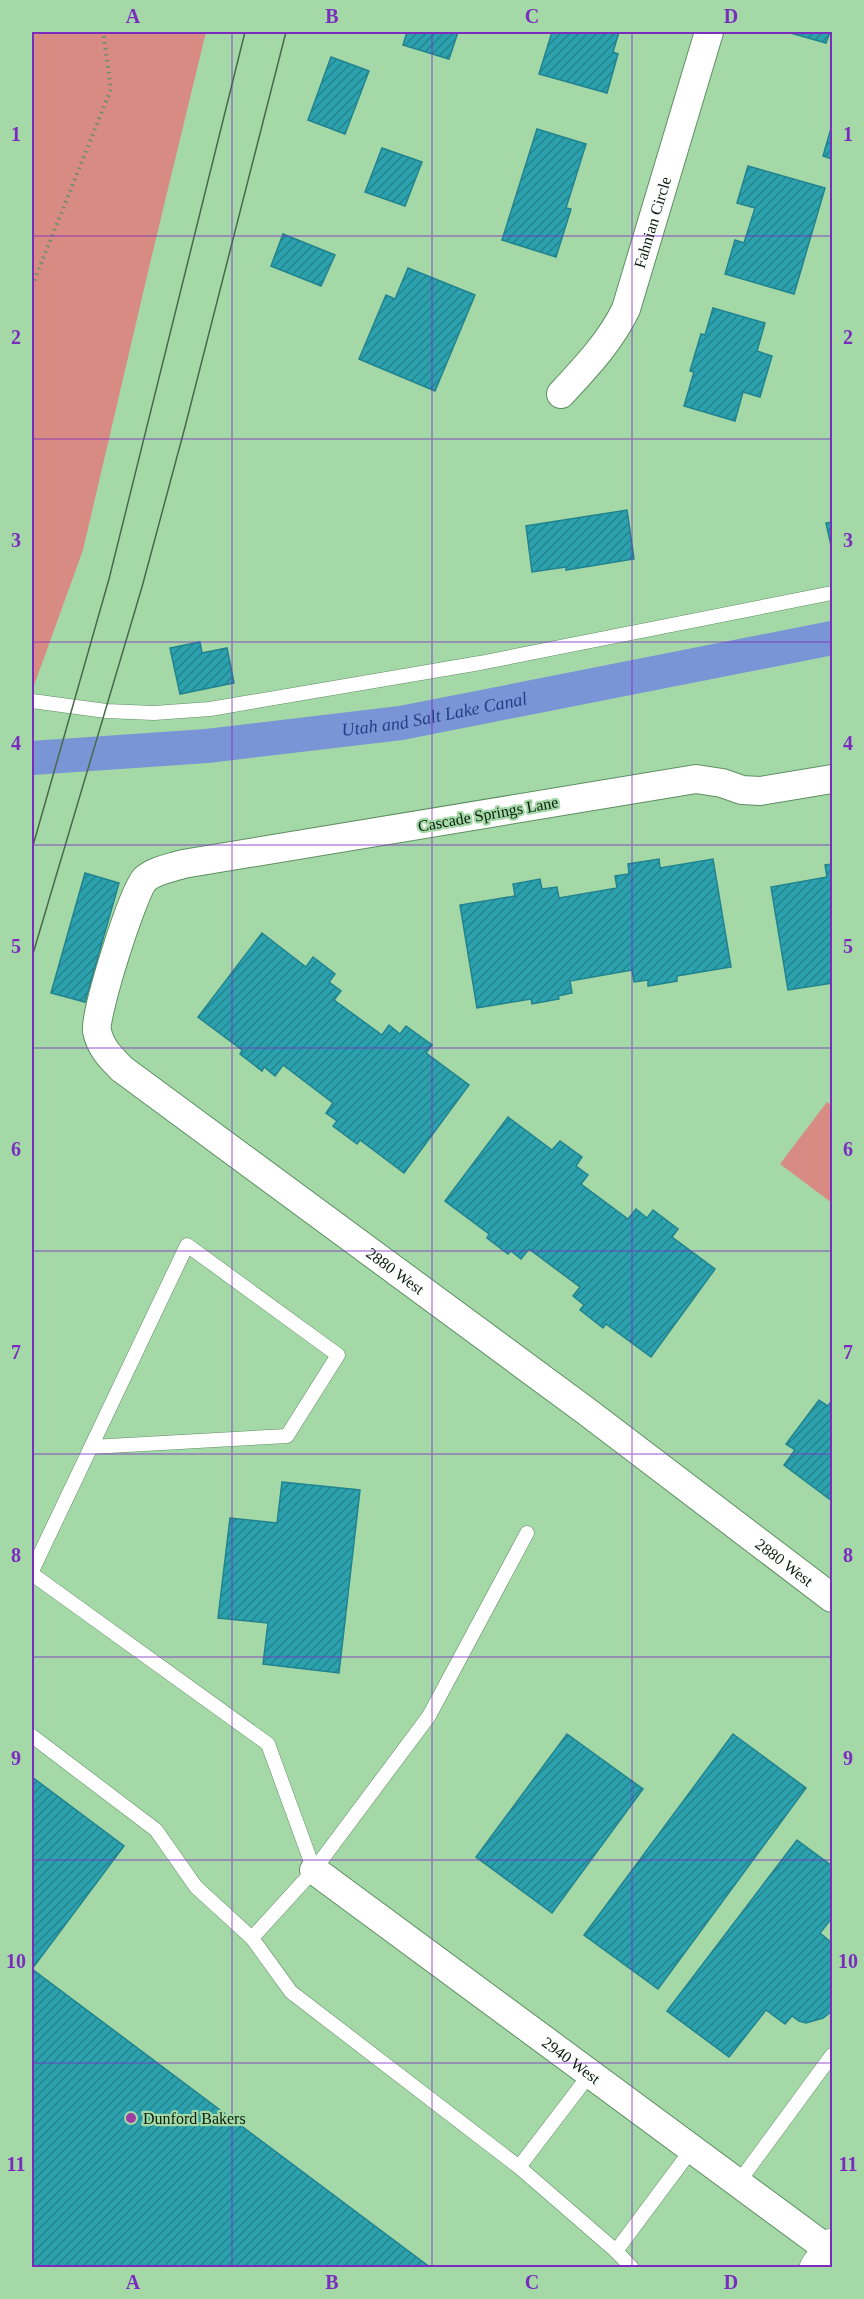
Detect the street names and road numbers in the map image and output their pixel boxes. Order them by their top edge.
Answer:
street label: Fahnian Circle [630,174,674,270]
street label: Cascade Springs Lane [417,793,560,836]
street label: 2880 West [363,1244,428,1298]
street label: 2880 West [753,1535,817,1589]
street label: 2940 West [539,2033,604,2087]

